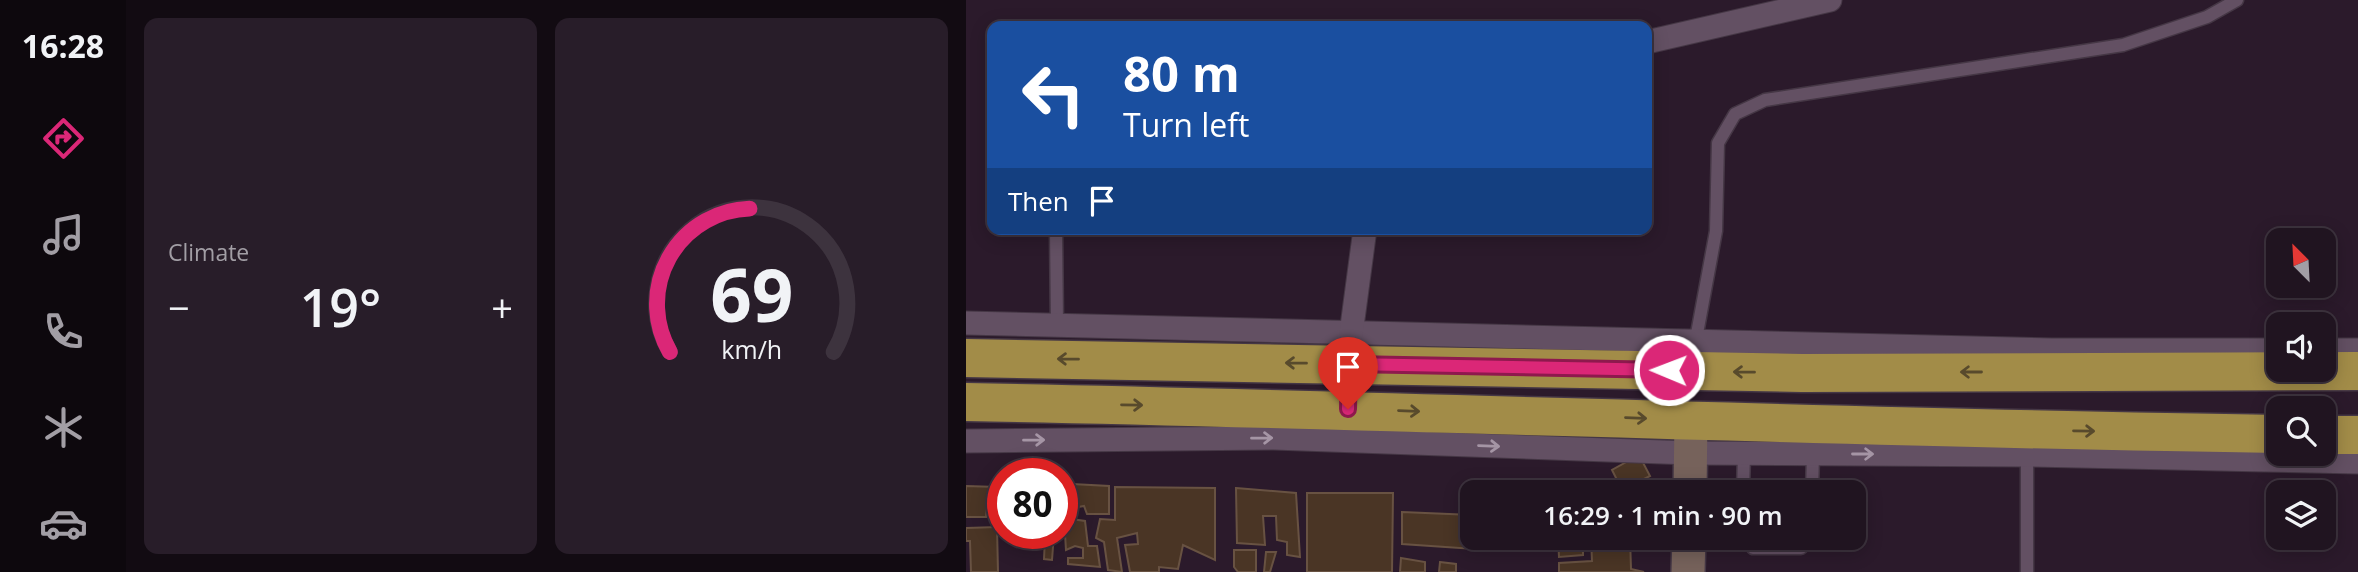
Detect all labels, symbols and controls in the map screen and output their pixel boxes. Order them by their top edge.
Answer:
text: 16:28 [22,24,104,67]
text: 80 m [1123,40,1240,106]
icon: left [1008,49,1099,140]
text: Turn left [1123,103,1249,146]
icon: directions [39,114,88,163]
icon: arrive [1083,182,1121,220]
text: Then [1008,183,1069,219]
icon: music [39,210,88,259]
north arrow [2266,228,2336,298]
map controls [2266,228,2336,550]
text: Climate [168,236,249,268]
text: 69 [710,244,793,343]
text: 19° [300,271,381,342]
text: − [168,281,190,333]
text: + [491,281,513,333]
icon: phone [39,307,88,356]
button: sound [2266,312,2336,382]
text: km/h [721,332,782,366]
position arrow [1632,333,1706,407]
pin [1318,337,1378,409]
icon: arrive [1329,348,1367,386]
one-way arrow [1057,353,1080,366]
one-way arrow [1285,356,1308,370]
one-way arrow [1733,365,1756,379]
one-way arrow [1960,366,1983,379]
button: search [2266,396,2336,466]
one-way arrow [1120,398,1143,412]
icon: climate [39,403,88,452]
one-way arrow [1397,404,1420,418]
one-way arrow [1624,411,1647,424]
one-way arrow [2072,424,2095,438]
one-way arrow [1250,431,1273,445]
one-way arrow [1022,434,1045,447]
one-way arrow [1477,440,1500,453]
one-way arrow [1852,447,1875,461]
speed limit sign: 80 [987,458,1078,549]
button: layers [2266,480,2336,550]
text: 16:29 · 1 min · 90 m [1543,497,1783,533]
icon: car [39,499,88,548]

